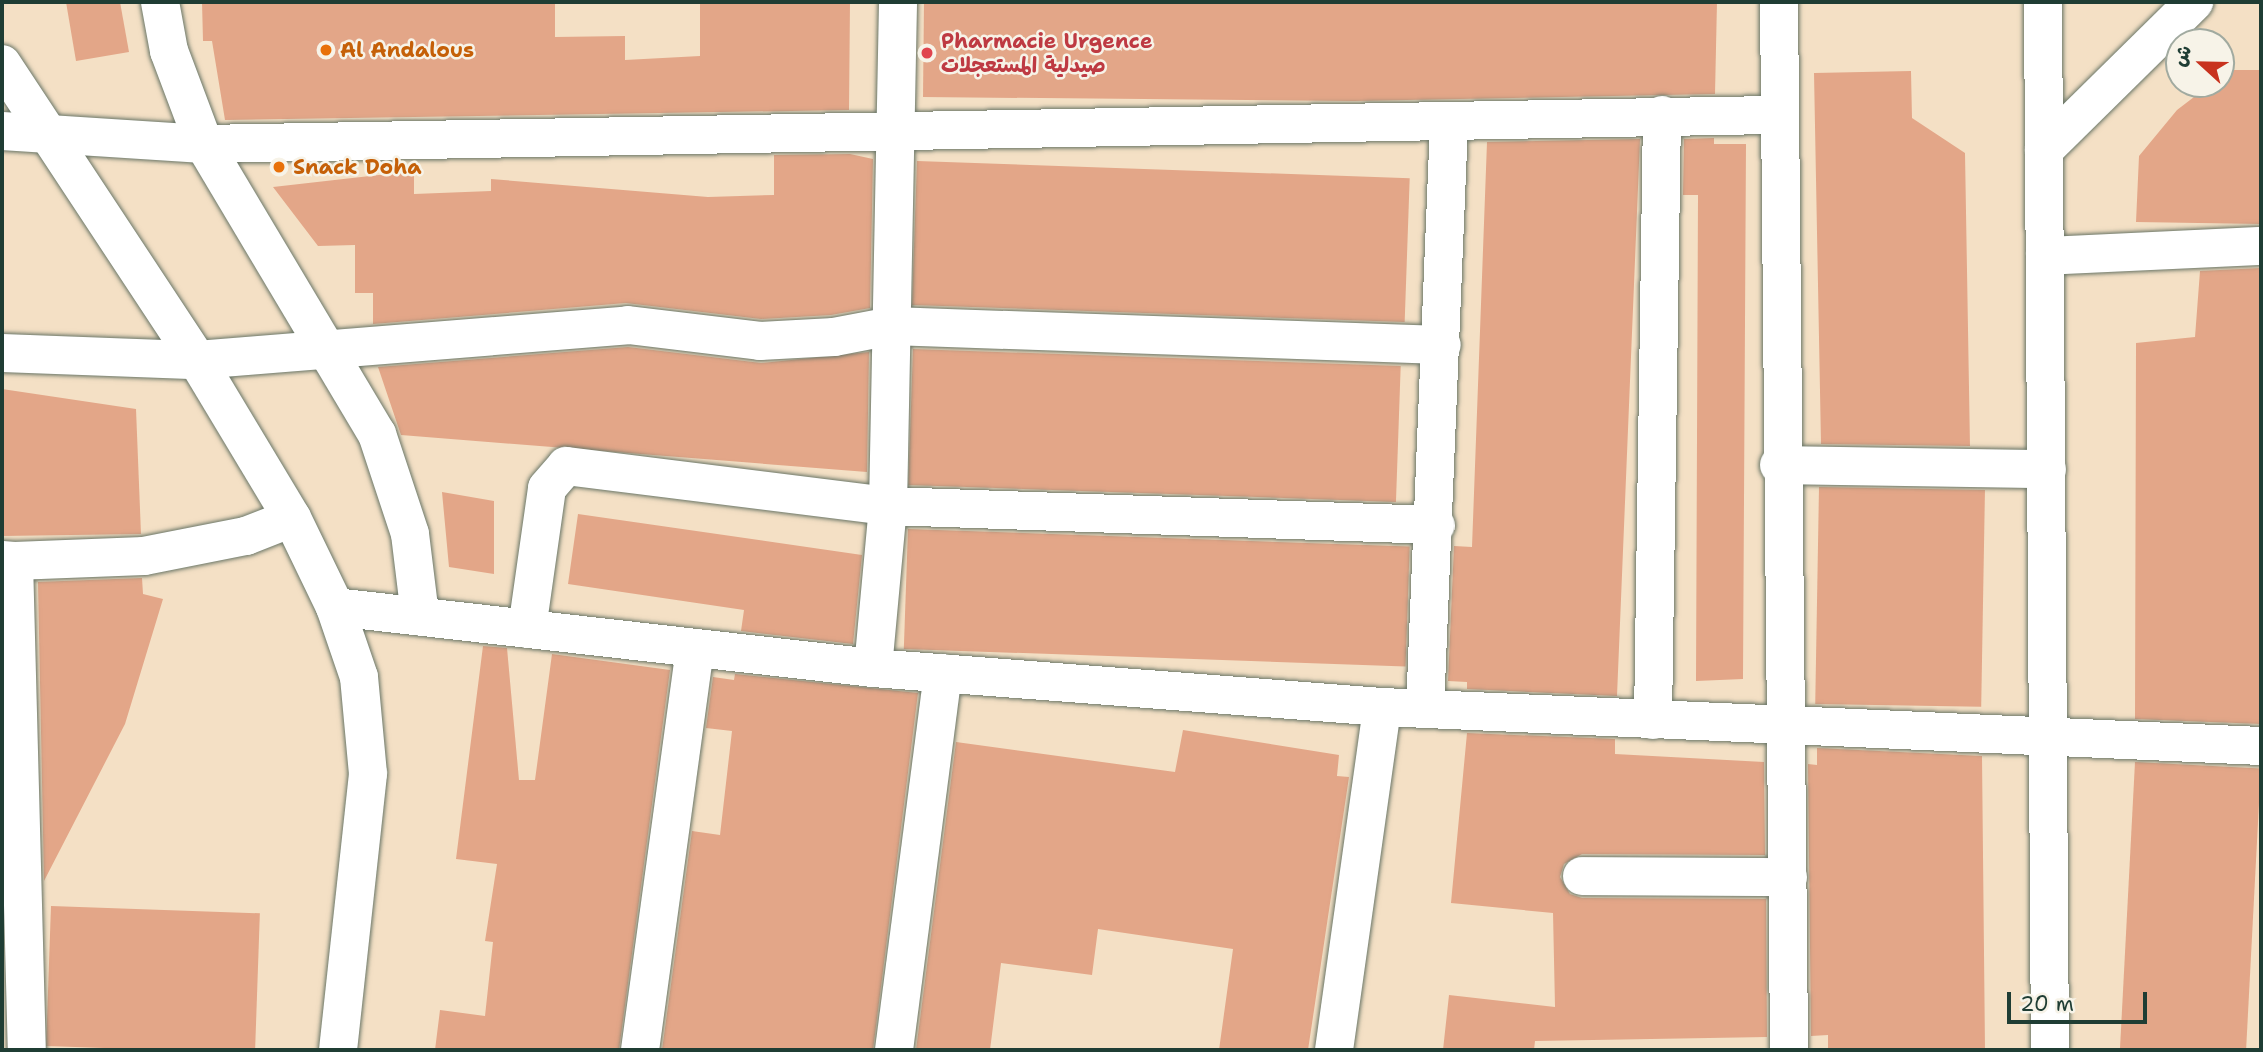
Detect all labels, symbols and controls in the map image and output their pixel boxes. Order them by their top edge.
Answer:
place label: Pharmacie Urgence صيدلية المستعجلات [941,28,1153,78]
north arrow [2165,28,2235,98]
place label: Al Andalous [340,37,474,63]
text: ش [2166,41,2197,70]
marker: Al Andalous [318,42,334,58]
marker: Pharmacie Urgence صيدلية المستعجلات [919,45,935,61]
place label: Snack Doha [293,154,422,180]
marker: Snack Doha [271,159,287,175]
scale bar [2011,978,2151,1022]
text: 20 m [2020,990,2074,1018]

